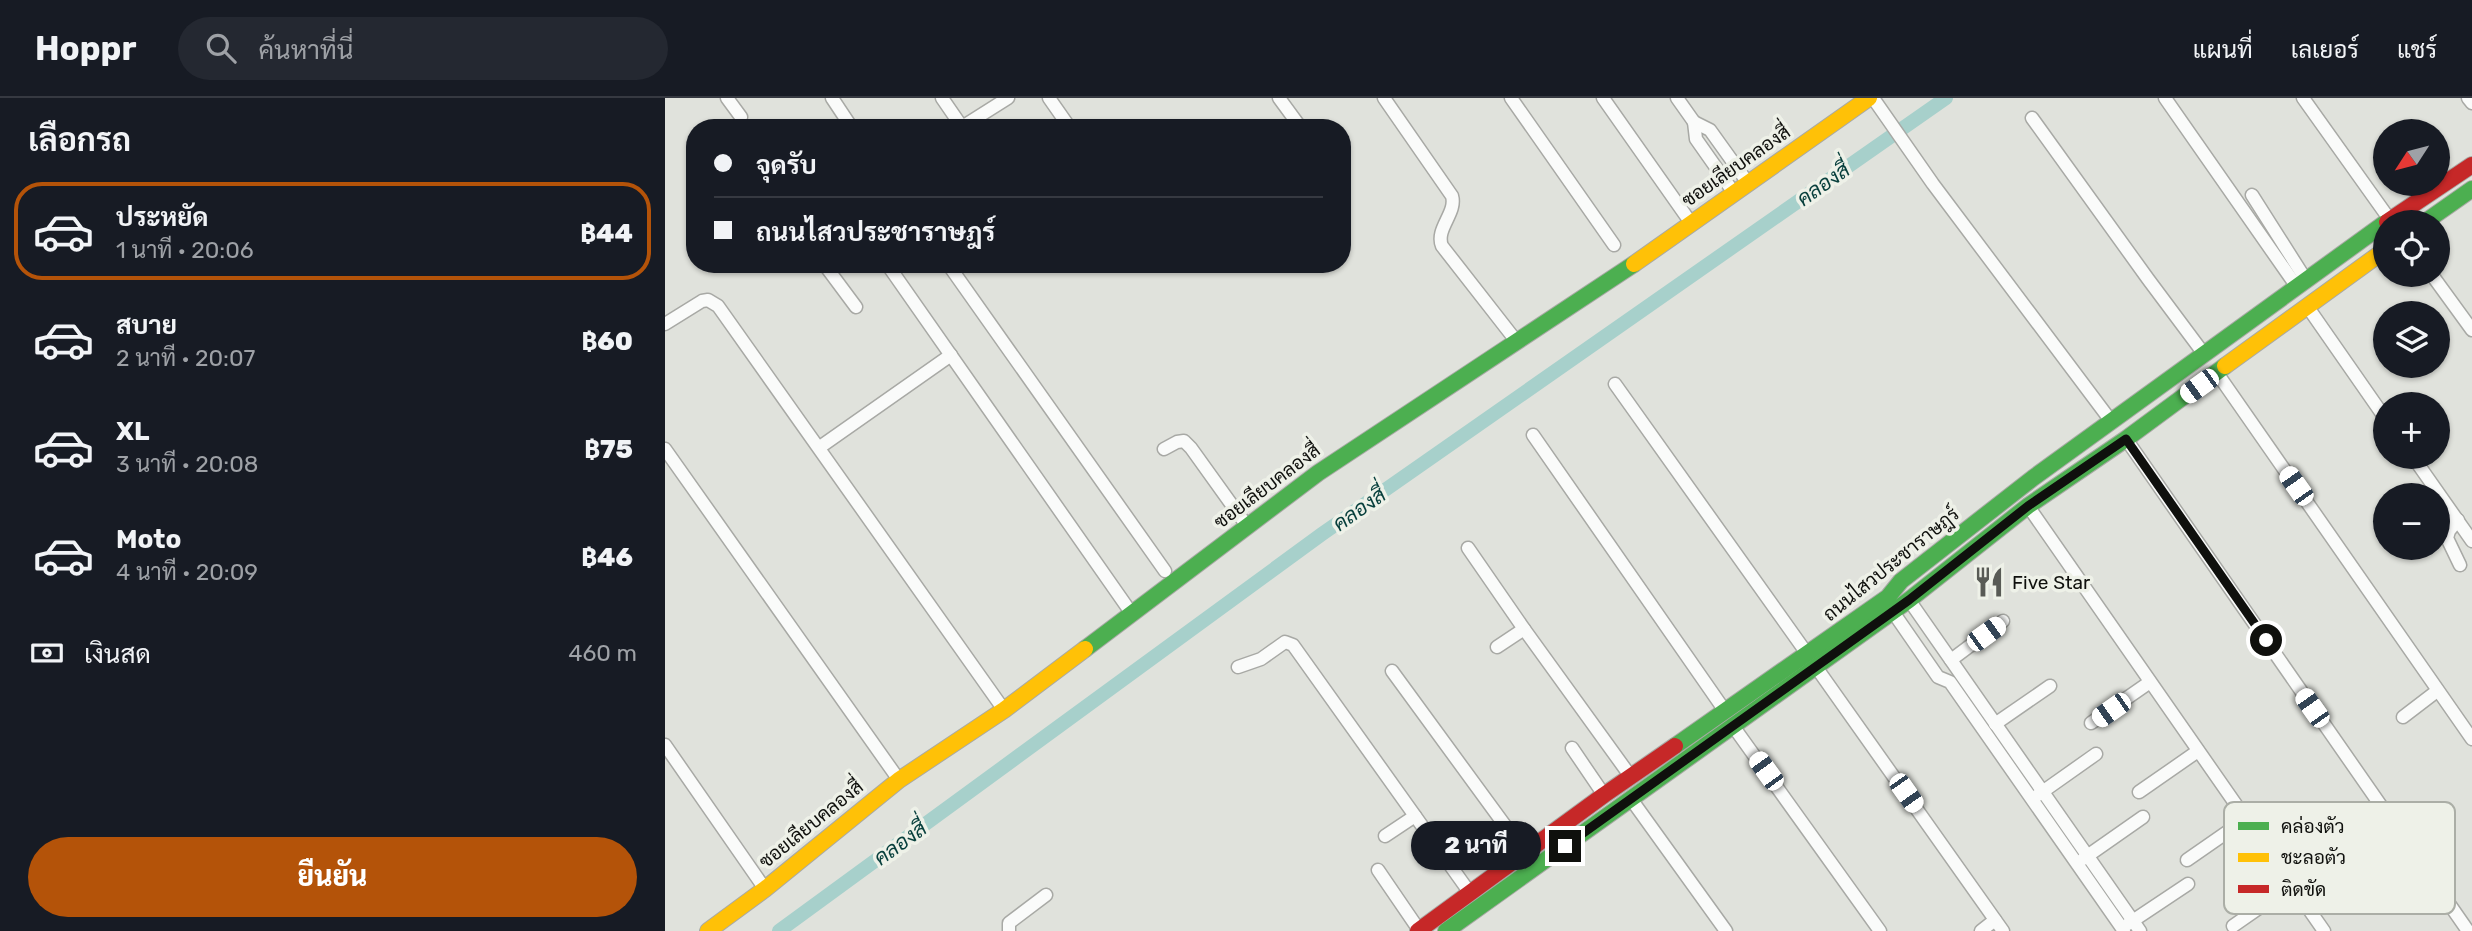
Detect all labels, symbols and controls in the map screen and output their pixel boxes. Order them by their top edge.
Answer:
search box [178,17,668,80]
text: Hoppr [35,29,136,68]
icon: search [202,29,240,67]
text: ค้นหาที่นี่ [258,35,353,66]
text: แผนที่ [2193,36,2253,64]
text: เลเยอร์ [2291,36,2359,64]
text: แชร์ [2397,36,2437,64]
street label: ซอยเลียบคลองสี่ [1674,115,1795,212]
north arrow [2373,119,2450,196]
map controls [2373,119,2450,560]
text: เลือกรถ [28,121,131,159]
text: จุดรับ [756,150,817,181]
water label: คลองสี่ [1788,150,1856,211]
icon: car [32,200,95,263]
text: ประหยัด [116,202,209,233]
button: locate [2373,210,2450,287]
text: ถนนไสวประชาราษฎร์ [756,217,995,248]
text: ฿44 [580,218,633,249]
text: 1 นาที · 20:06 [116,236,254,264]
button: layers [2373,301,2450,378]
icon: car [32,308,95,371]
text: สบาย [116,310,177,341]
text: ฿60 [582,326,633,357]
text: 2 นาที · 20:07 [116,344,255,372]
car [2176,365,2223,407]
button: + [2373,392,2450,469]
icon: car [32,416,95,479]
text: XL [116,416,149,447]
text: ฿75 [584,434,633,465]
street label: ซอยเลียบคลองสี่ [1206,434,1325,533]
text: 3 นาที · 20:08 [116,450,258,478]
car [2276,463,2317,509]
water label: คลองสี่ [1324,475,1392,536]
button: − [2373,483,2450,560]
street label: ถนนไสวประชาราษฎร์ [1818,501,1964,627]
icon: car [32,524,95,587]
text: Moto [116,524,181,555]
text: ฿46 [581,542,633,573]
text: 4 นาที · 20:09 [116,558,258,586]
restaurant icon: Five Star [1972,565,2006,599]
place label: Five Star [2012,571,2091,594]
car [1963,613,2010,655]
route start [2250,624,2282,656]
icon: cash [28,634,66,672]
text: เงินสด [84,639,151,670]
text: 460 m [568,639,637,667]
car [2292,685,2333,731]
car [2088,689,2135,731]
car [1746,748,1787,794]
street label: ซอยเลียบคลองสี่ [751,770,868,873]
car [1886,770,1927,816]
legend [2224,802,2455,914]
water label: คลองสี่ [865,809,933,870]
text: คล่องตัว [2281,815,2345,838]
callout: 2 นาที [1411,822,1541,870]
route end [1549,830,1581,862]
text: 2 นาที [1445,831,1507,859]
button: ยืนยัน [28,837,637,917]
text: ชะลอตัว [2281,846,2346,869]
text: ติดขัด [2281,878,2326,901]

